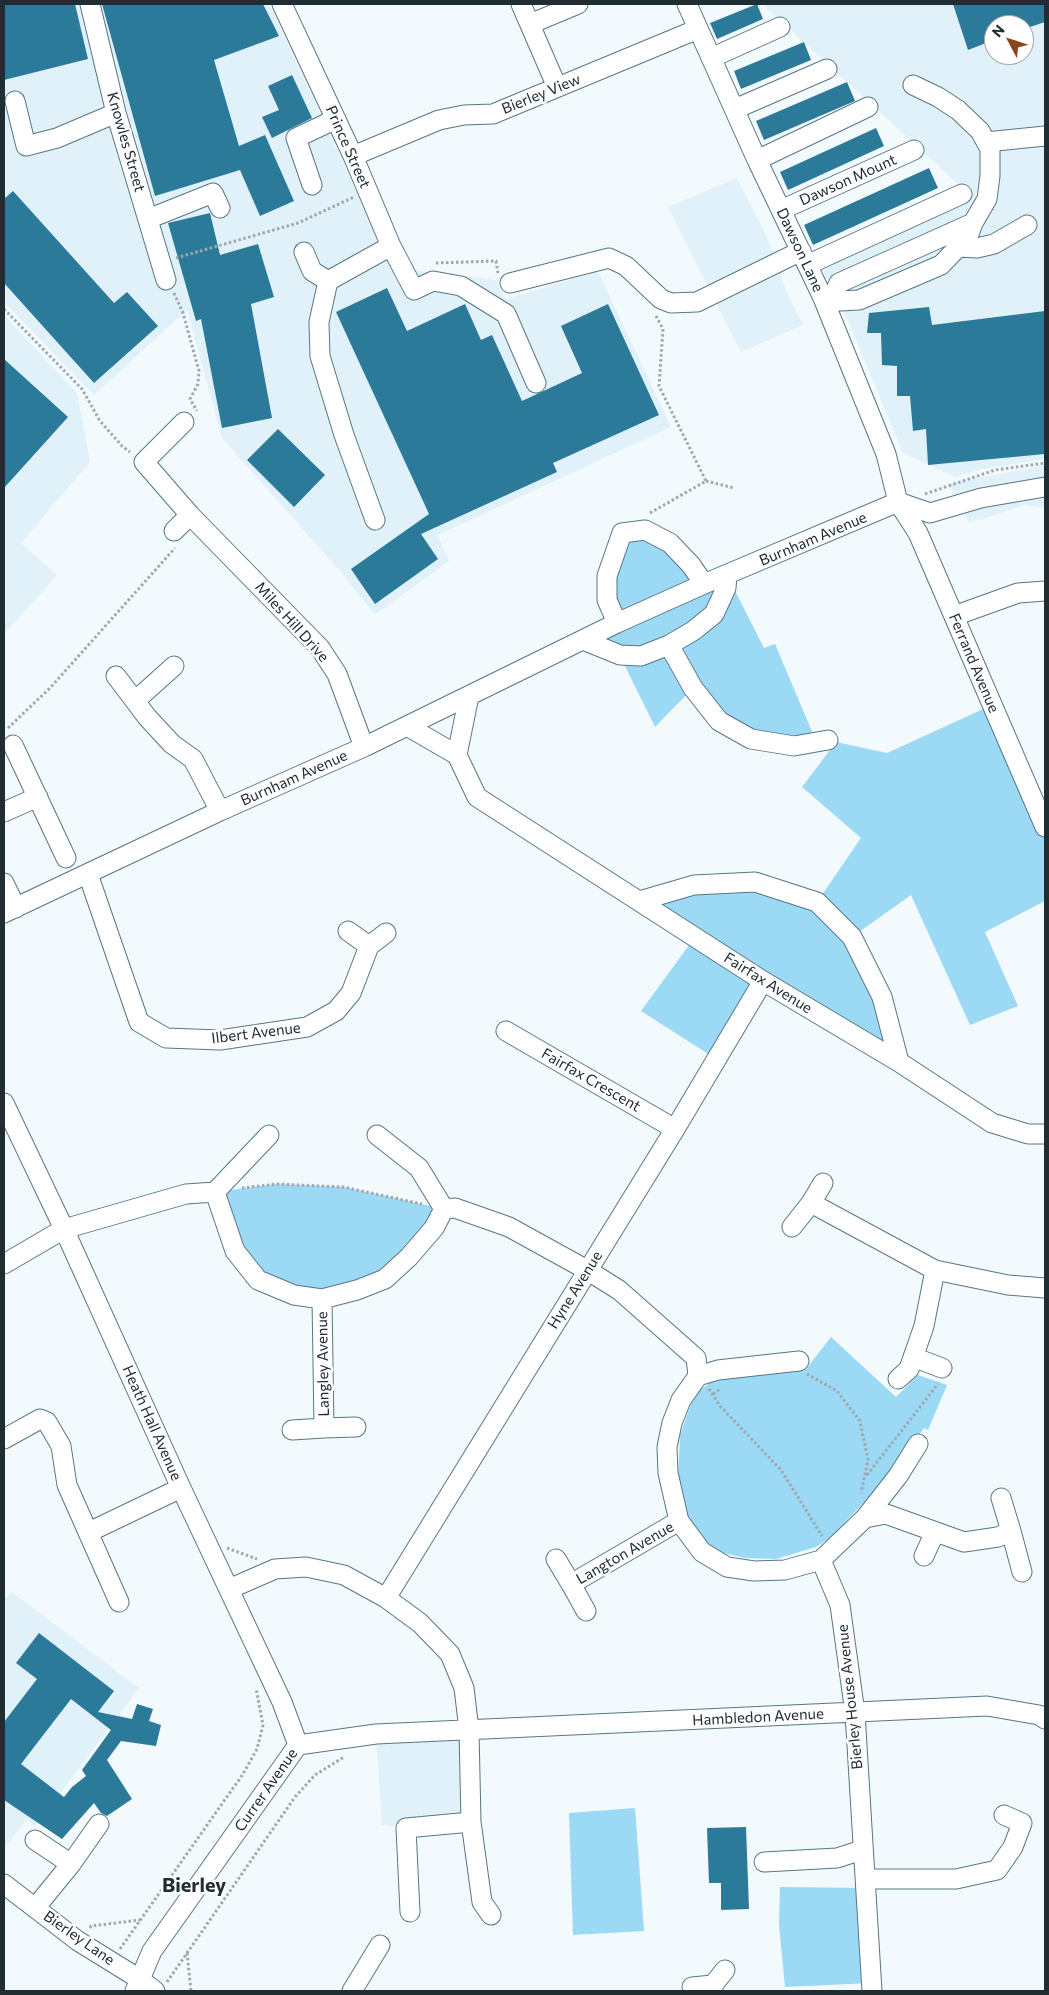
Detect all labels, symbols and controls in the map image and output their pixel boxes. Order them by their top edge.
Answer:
north arrow [984,15,1034,65]
text: N [988,21,1008,40]
street label: Bierley View [499,70,583,118]
street label: Knowles Street [103,90,149,194]
street label: Prince Street [322,103,374,191]
street label: Dawson Mount [797,151,899,209]
street label: Dawson Lane [773,205,827,295]
street label: Burnham Avenue [757,508,869,570]
street label: Miles Hill Drive [251,578,333,666]
street label: Ferrand Avenue [945,611,1003,715]
street label: Burnham Avenue [238,746,350,810]
street label: Fairfax Avenue [721,949,815,1017]
street label: Ilbert Avenue [210,1019,302,1047]
street label: Fairfax Crescent [538,1044,644,1116]
street label: Hyne Avenue [544,1248,606,1332]
street label: Langley Avenue [313,1311,333,1417]
street label: Heath Hall Avenue [119,1363,185,1483]
street label: Langton Avenue [573,1518,677,1588]
street label: Bierley House Avenue [833,1624,867,1770]
street label: Hambledon Avenue [692,1705,824,1729]
street label: Currer Avenue [231,1745,301,1835]
district label: Bierley [162,1873,226,1897]
street label: Bierley Lane [40,1907,118,1969]

